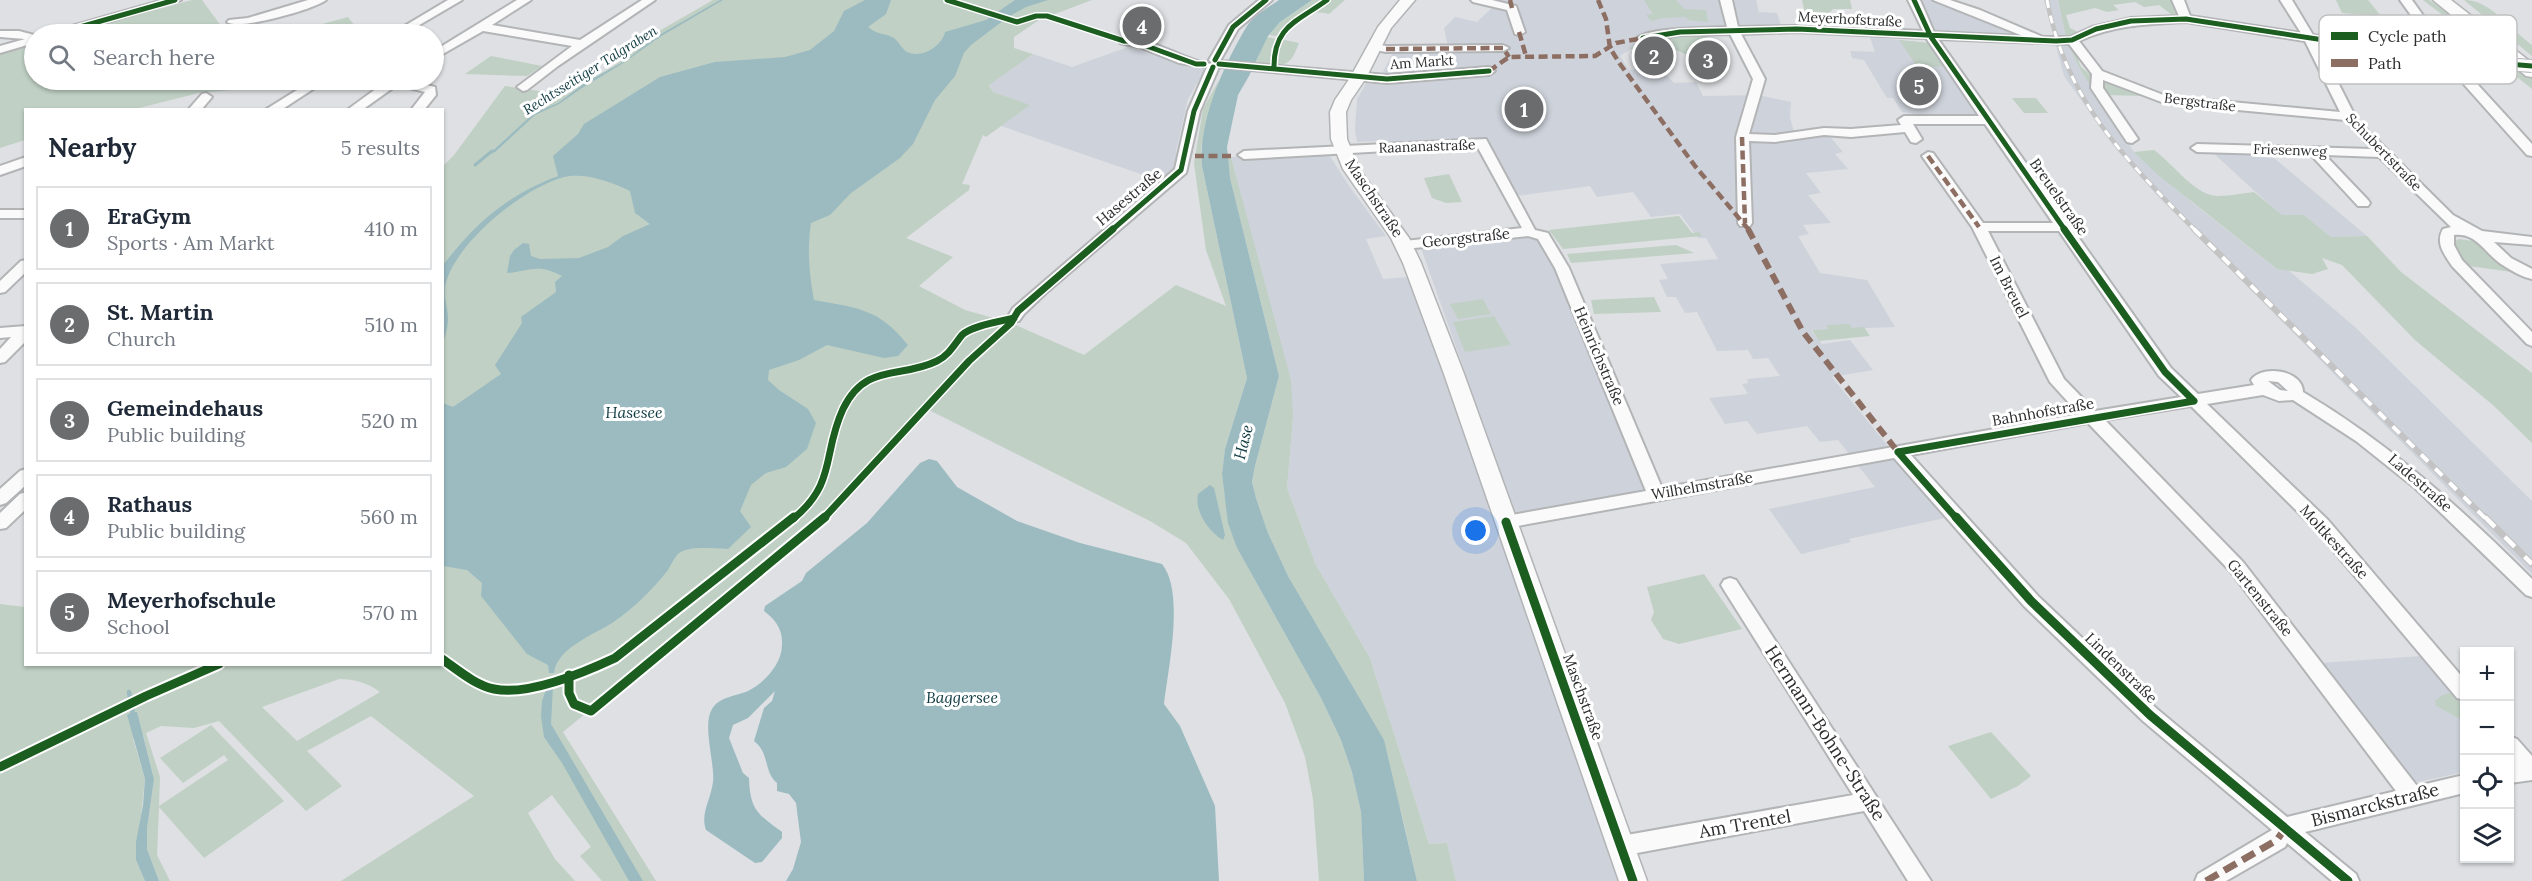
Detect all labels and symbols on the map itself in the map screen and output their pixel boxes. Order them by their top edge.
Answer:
pin: 4 [1122,3,1162,48]
street label: Meyerhofstraße [1797,7,1903,31]
legend [2319,15,2517,84]
water label: Rechtsseitiger Talgraben [519,21,661,119]
text: Cycle path [2368,26,2447,46]
pin: 2 [1634,34,1674,78]
pin: 3 [1688,38,1728,82]
street label: Am Markt [1388,51,1455,73]
text: Path [2368,53,2402,73]
pin: 5 [1900,64,1938,109]
pin: 1 [1504,86,1544,132]
street label: Bergstraße [2163,89,2237,115]
street label: Schubertstraße [2342,109,2426,195]
street label: Raananastraße [1378,135,1476,157]
street label: Friesenweg [2253,140,2327,160]
street label: Breuelstraße [2026,154,2093,239]
street label: Maschstraße [1341,155,1408,241]
street label: Hasestraße [1092,164,1165,229]
street label: Georgstraße [1421,223,1511,252]
street label: Im Breuel [1986,253,2033,321]
street label: Heinrichstraße [1570,303,1629,408]
street label: Bahnhofstraße [1990,393,2095,430]
water label: Hasesee [605,402,663,422]
water label: Hase [1229,422,1257,462]
street label: Ladestraße [2384,450,2456,516]
street label: Wilhelmstraße [1650,467,1754,504]
street label: Moltkestraße [2296,501,2373,583]
your location [1461,516,1490,545]
street label: Gartenstraße [2223,555,2297,640]
street label: Lindenstraße [2081,628,2162,707]
street label: Hermann-Bohne-Straße [1760,641,1891,825]
street label: Maschstraße [1559,651,1608,743]
water label: Baggersee [926,687,998,707]
street label: Bismarckstraße [2309,777,2441,832]
street label: Am Trentel [1696,804,1793,843]

